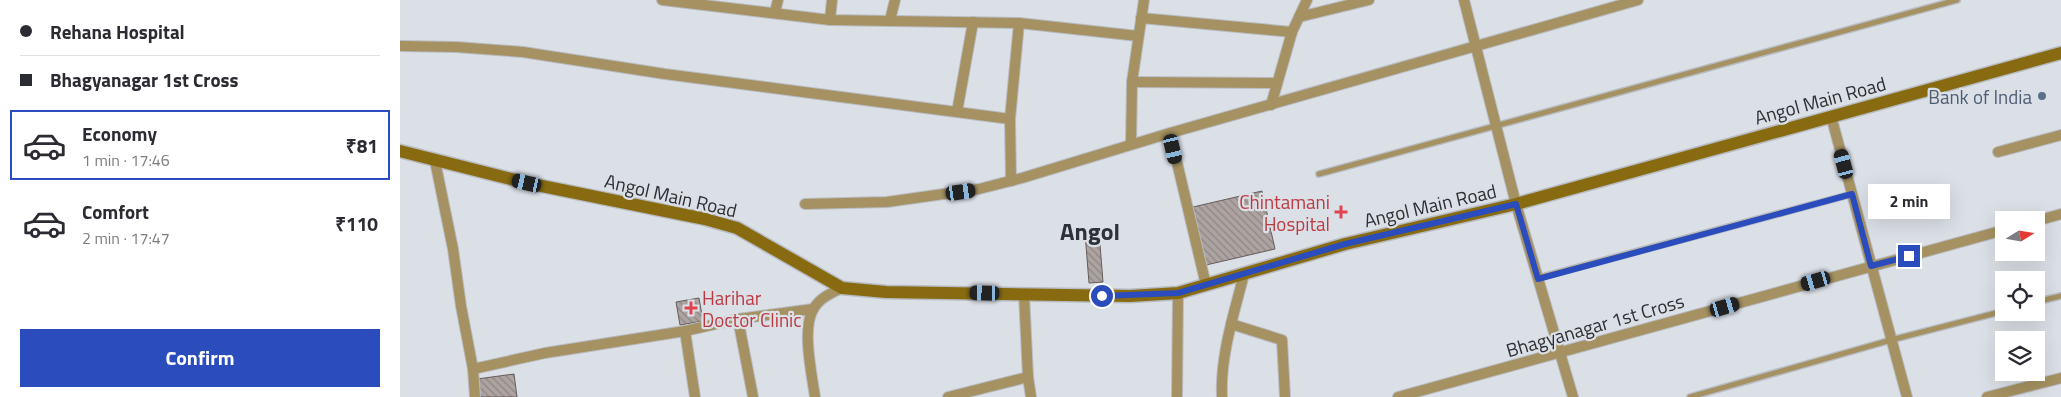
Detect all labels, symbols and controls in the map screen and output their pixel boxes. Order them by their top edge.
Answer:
text: Rehana Hospital [50,17,185,46]
text: Bhagyanagar 1st Cross [50,65,238,94]
street label: Angol Main Road [1751,69,1889,131]
place label: Bank of India [1928,82,2032,111]
marker: Bank of India [2036,90,2048,102]
text: Economy [82,119,157,148]
icon: car [22,123,67,168]
text: ₹81 [346,131,378,160]
car [1162,133,1183,165]
text: 1 min · 17:46 [82,148,170,172]
car [1832,148,1855,180]
street label: Angol Main Road [602,166,740,224]
car [510,172,543,194]
street label: Angol Main Road [1361,176,1499,234]
car [945,182,976,202]
callout: 2 min [1868,184,1950,218]
place label: Chintamani Hospital [1239,187,1330,238]
text: 2 min [1890,189,1928,213]
text: Comfort [82,197,149,226]
icon: car [22,201,67,246]
marker: Chintamani Hospital [1334,205,1348,219]
text: ₹110 [335,209,378,238]
north arrow [1995,211,2045,261]
map controls [1995,211,2045,381]
district label: Angol [1060,213,1120,249]
text: 2 min · 17:47 [82,226,170,250]
route end [1898,245,1920,267]
car [1799,270,1832,292]
button: locate [1995,271,2045,321]
place label: Harihar Doctor Clinic [702,283,802,334]
car [969,285,1000,301]
route start [1091,285,1113,307]
street label: Bhagyanagar 1st Cross [1502,286,1688,364]
car [1708,296,1741,318]
marker: Harihar Doctor Clinic [684,301,698,315]
button: Confirm [20,329,380,387]
button: layers [1995,331,2045,381]

